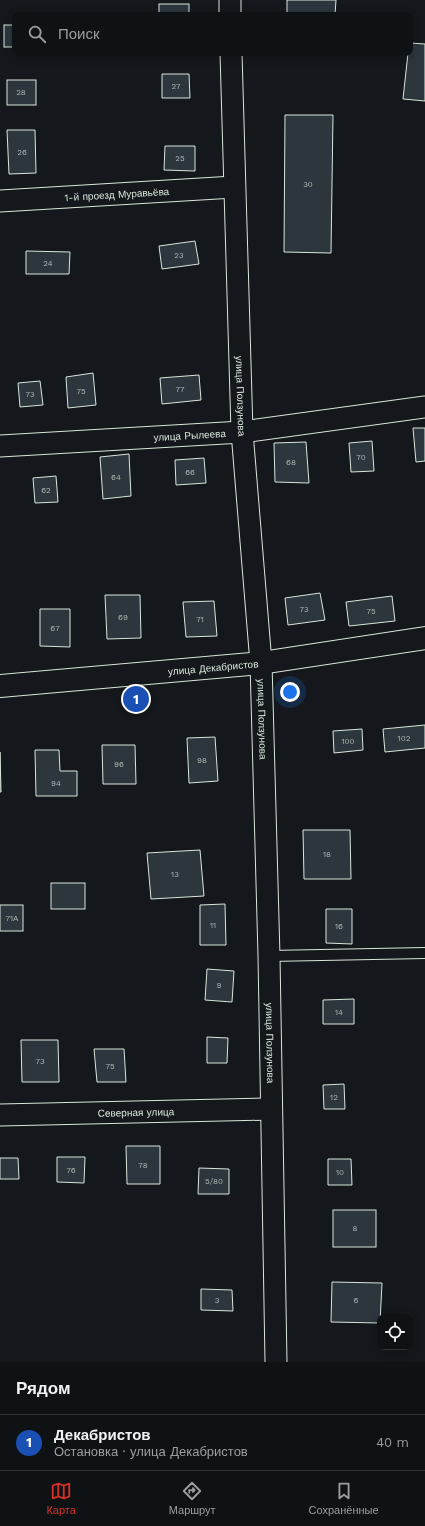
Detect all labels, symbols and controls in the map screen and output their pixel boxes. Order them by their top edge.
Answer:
search box [12,12,413,56]
icon: search [26,23,48,45]
text: Поиск [58,25,100,43]
house number: 27 [172,82,181,91]
house number: 28 [16,88,26,97]
house number: 26 [17,148,27,157]
house number: 25 [175,154,185,163]
house number: 30 [303,180,313,189]
street label: 1-й проезд Муравьёва [64,185,170,203]
house number: 23 [174,251,184,260]
house number: 24 [43,259,53,268]
street label: улица Ползунова [234,355,248,437]
house number: 77 [176,385,185,394]
house number: 75 [76,387,86,396]
house number: 73 [25,390,35,399]
street label: улица Рылеева [153,427,227,443]
house number: 70 [356,453,366,462]
house number: 68 [286,458,296,467]
house number: 66 [185,468,195,477]
house number: 64 [111,473,121,482]
house number: 62 [41,486,51,495]
house number: 73 [299,605,309,614]
house number: 75 [366,607,376,616]
house number: 69 [118,613,128,622]
house number: 71 [196,615,204,624]
house number: 67 [50,624,60,633]
street label: улица Декабристов [168,658,259,677]
street label: улица Ползунова [256,679,269,760]
your location [280,682,300,702]
pin: 1 [123,684,149,714]
house number: 102 [398,734,411,743]
house number: 100 [341,737,355,746]
house number: 98 [197,756,207,765]
house number: 96 [114,760,124,769]
house number: 94 [51,779,61,788]
house number: 18 [323,850,331,859]
house number: 13 [171,870,179,879]
house number: 71А [6,914,19,923]
house number: 11 [210,921,216,930]
house number: 16 [335,922,343,931]
house number: 9 [217,981,222,990]
street label: улица Ползунова [264,1003,277,1084]
house number: 14 [335,1008,343,1017]
house number: 73 [35,1057,45,1066]
house number: 75 [105,1062,115,1071]
house number: 12 [330,1093,338,1102]
street label: Северная улица [98,1106,175,1118]
house number: 78 [138,1161,148,1170]
house number: 76 [66,1166,76,1175]
house number: 10 [336,1168,344,1177]
house number: 5/80 [205,1177,223,1186]
house number: 8 [353,1224,358,1233]
house number: 3 [215,1296,220,1305]
house number: 6 [354,1296,359,1305]
map controls [377,1314,413,1350]
button: locate [377,1314,413,1350]
text: Рядом [16,1378,71,1398]
text: Декабристов [54,1426,151,1444]
text: 1 [26,1435,32,1450]
text: 40 m [376,1435,409,1450]
text: Остановка · улица Декабристов [54,1444,248,1459]
tab: Карта [46,1480,76,1517]
tab: Маршрут [169,1480,216,1517]
tab: Сохранённые [309,1480,379,1517]

